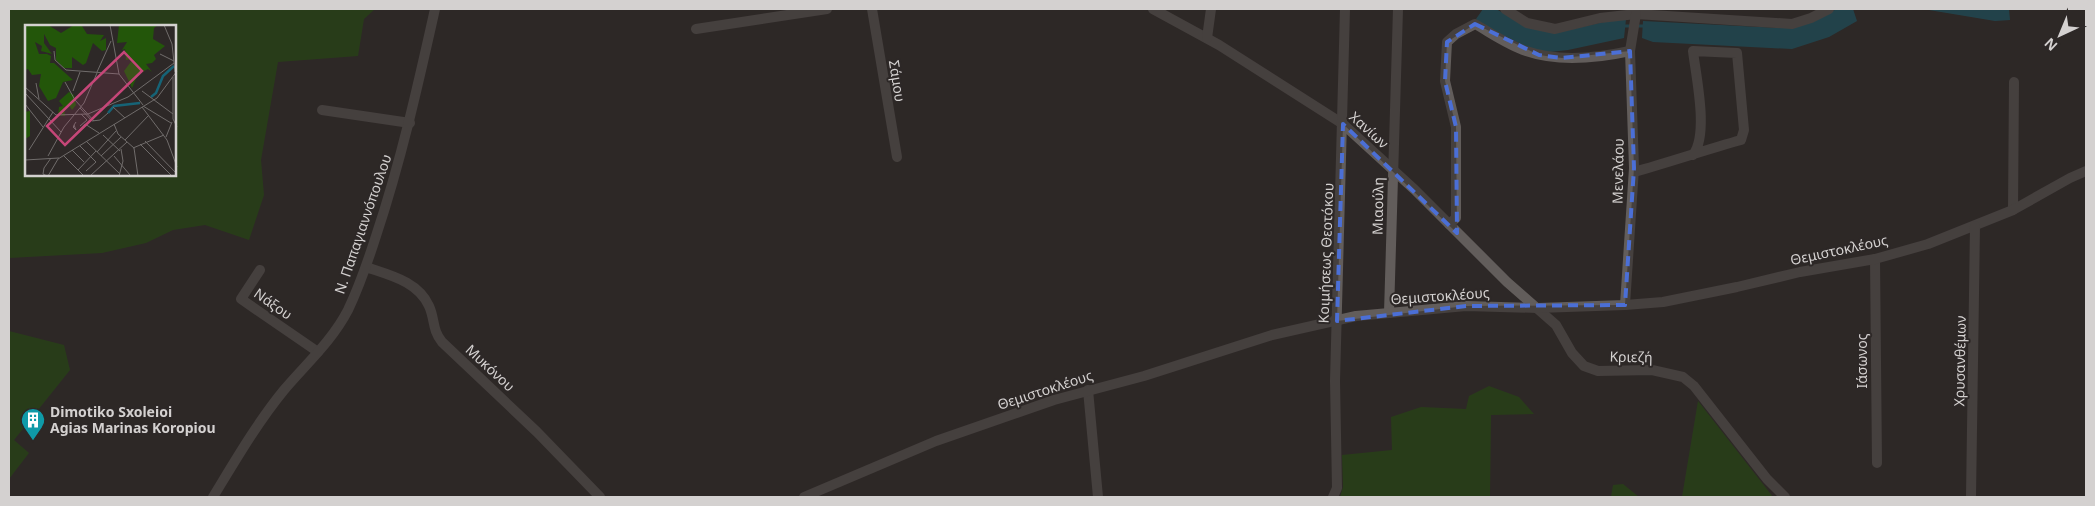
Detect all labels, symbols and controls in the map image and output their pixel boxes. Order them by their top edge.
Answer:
north arrow [2035,10,2085,60]
inset map [25,25,176,176]
text: N [2040,34,2061,56]
street label: Σάμου [885,59,910,103]
street label: Χανίων [1346,107,1393,152]
street label: Μενελάου [1607,138,1628,204]
street label: Ν. Παπαγιαννόπουλου [330,151,395,296]
street label: Μιαούλη [1367,177,1388,235]
street label: Κοιμήσεως Θεοτόκου [1314,182,1337,324]
street label: Θεμιστοκλέους [1788,230,1890,269]
street label: Θεμιστοκλέους [1390,283,1490,308]
street label: Νάξου [250,284,296,324]
street label: Χρυσανθέμων [1949,315,1970,406]
street label: Ιάσωνος [1852,333,1871,388]
street label: Μυκόνου [462,340,519,395]
street label: Κριεζή [1609,347,1653,366]
street label: Θεμιστοκλέους [995,365,1095,414]
place label: Dimotiko Sxoleioi Agias Marinas Koropiou [50,402,216,437]
building icon: Dimotiko Sxoleioi Agias Marinas Koropiou [20,407,46,441]

